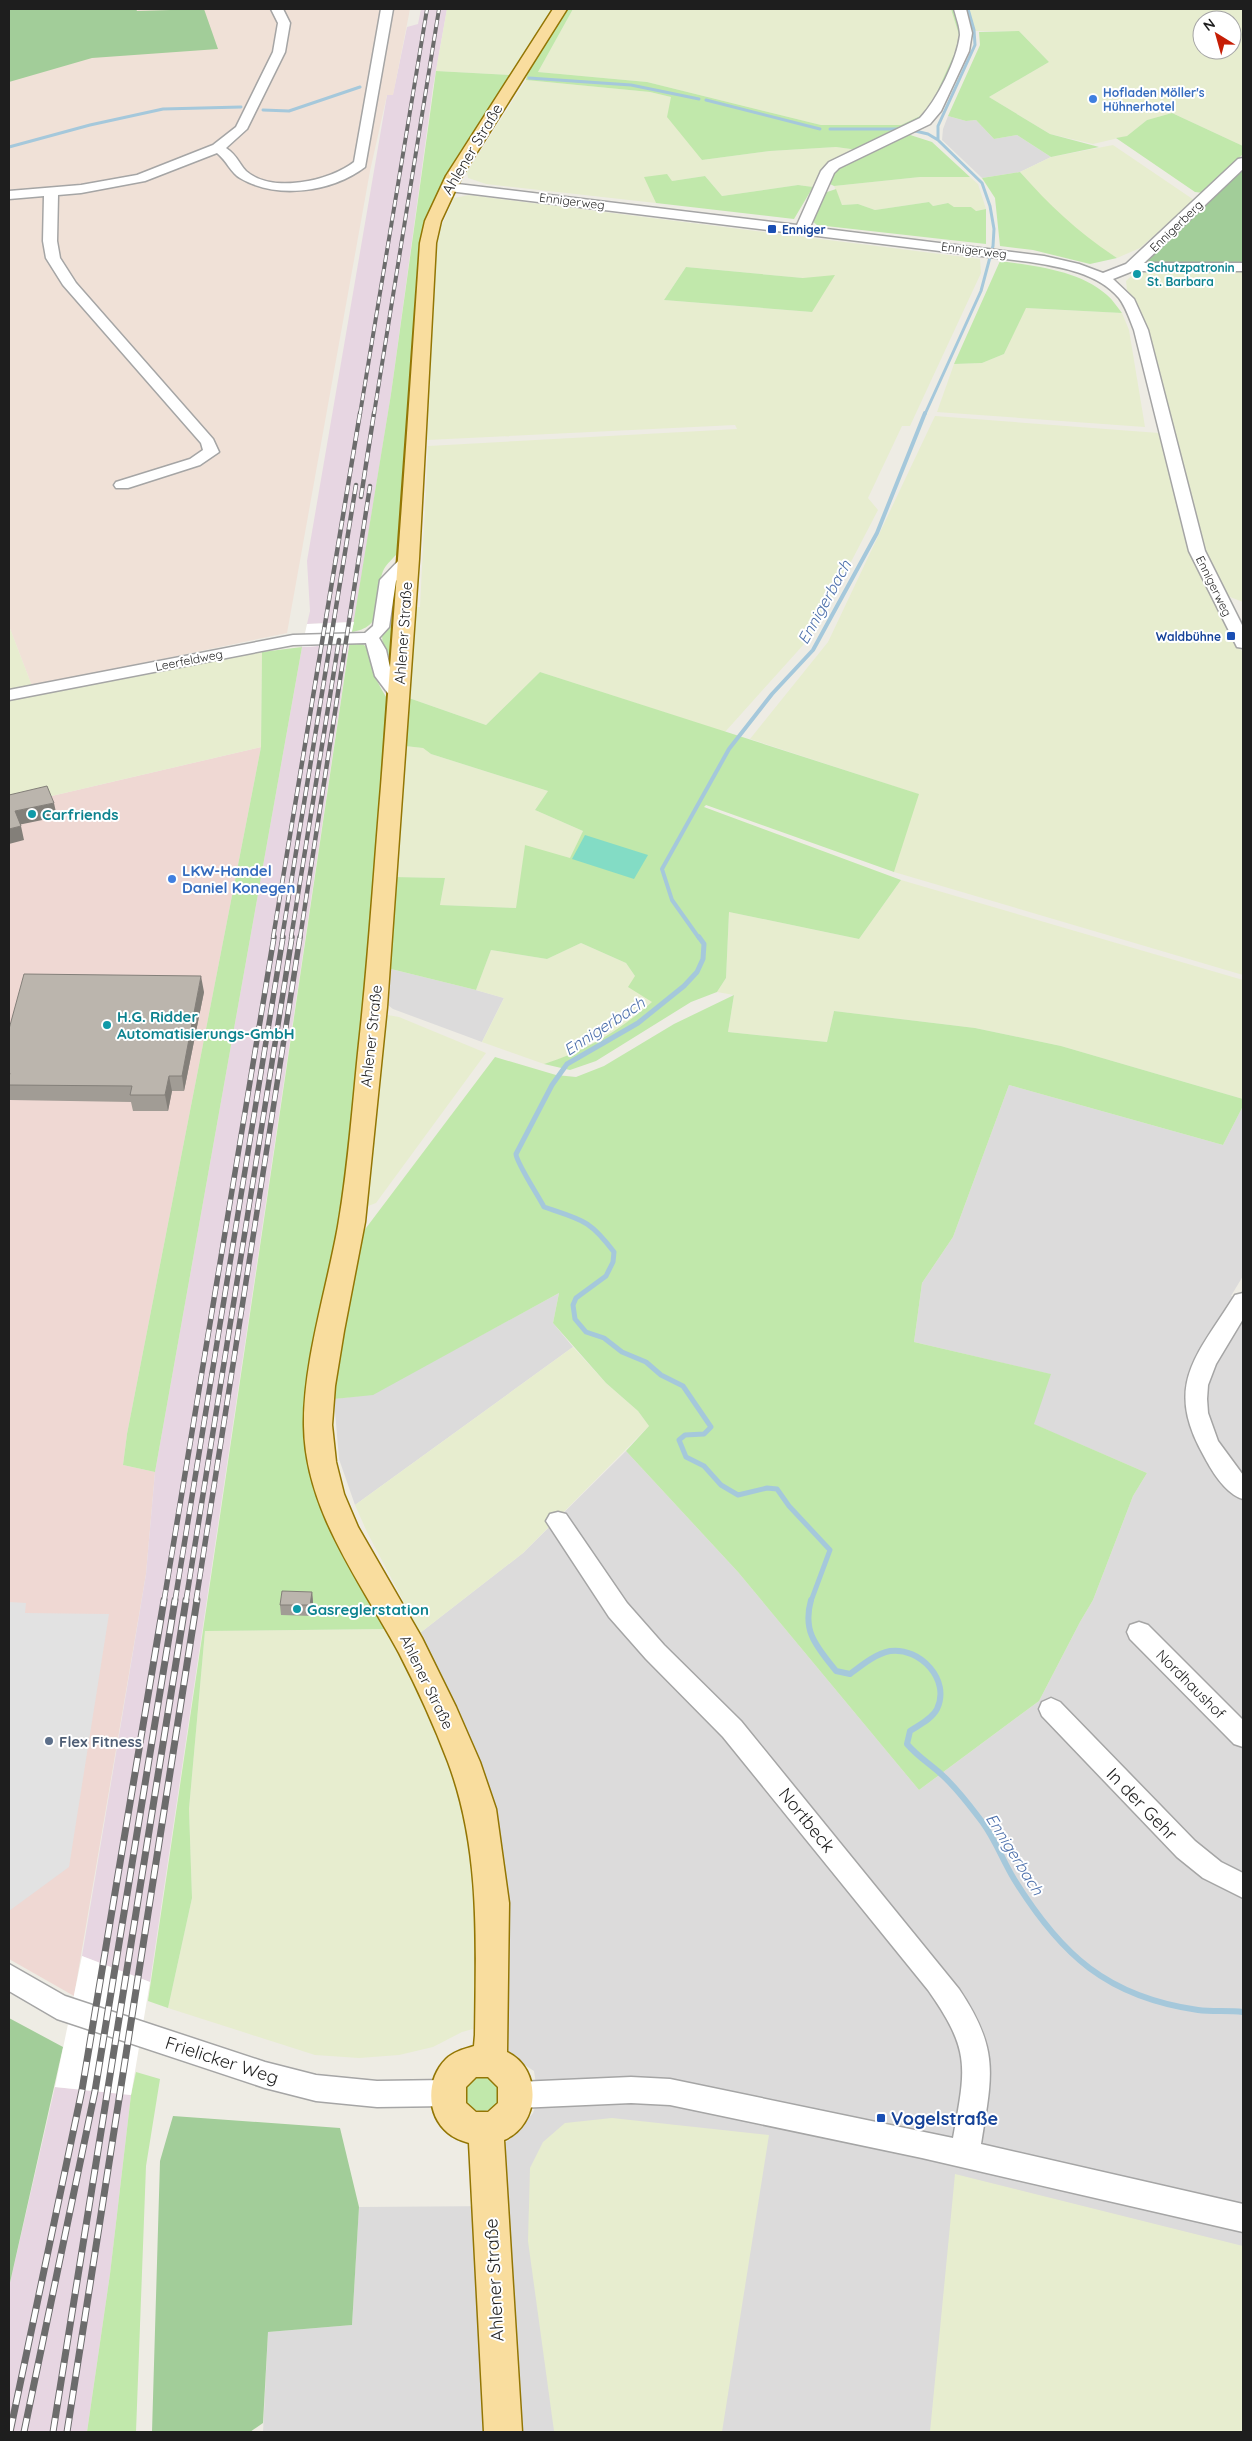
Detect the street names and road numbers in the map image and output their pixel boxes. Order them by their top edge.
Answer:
street label: Ahlener Straße [437,100,507,198]
street label: Ennigerweg [538,190,606,212]
street label: Ennigerberg [1146,197,1206,255]
street label: Ennigerweg [940,239,1008,261]
street label: Ennigerweg [1193,553,1235,619]
street label: Ahlener Straße [390,581,416,685]
street label: Leerfeldweg [154,646,224,674]
street label: Ahlener Straße [356,984,386,1088]
street label: Ahlener Straße [396,1632,458,1732]
street label: Nordhaushof [1152,1645,1230,1723]
street label: In der Gehr [1102,1763,1182,1845]
street label: Nortbeck [774,1783,840,1857]
street label: Frielicker Weg [162,2031,282,2089]
street label: Ahlener Straße [479,2218,509,2342]

